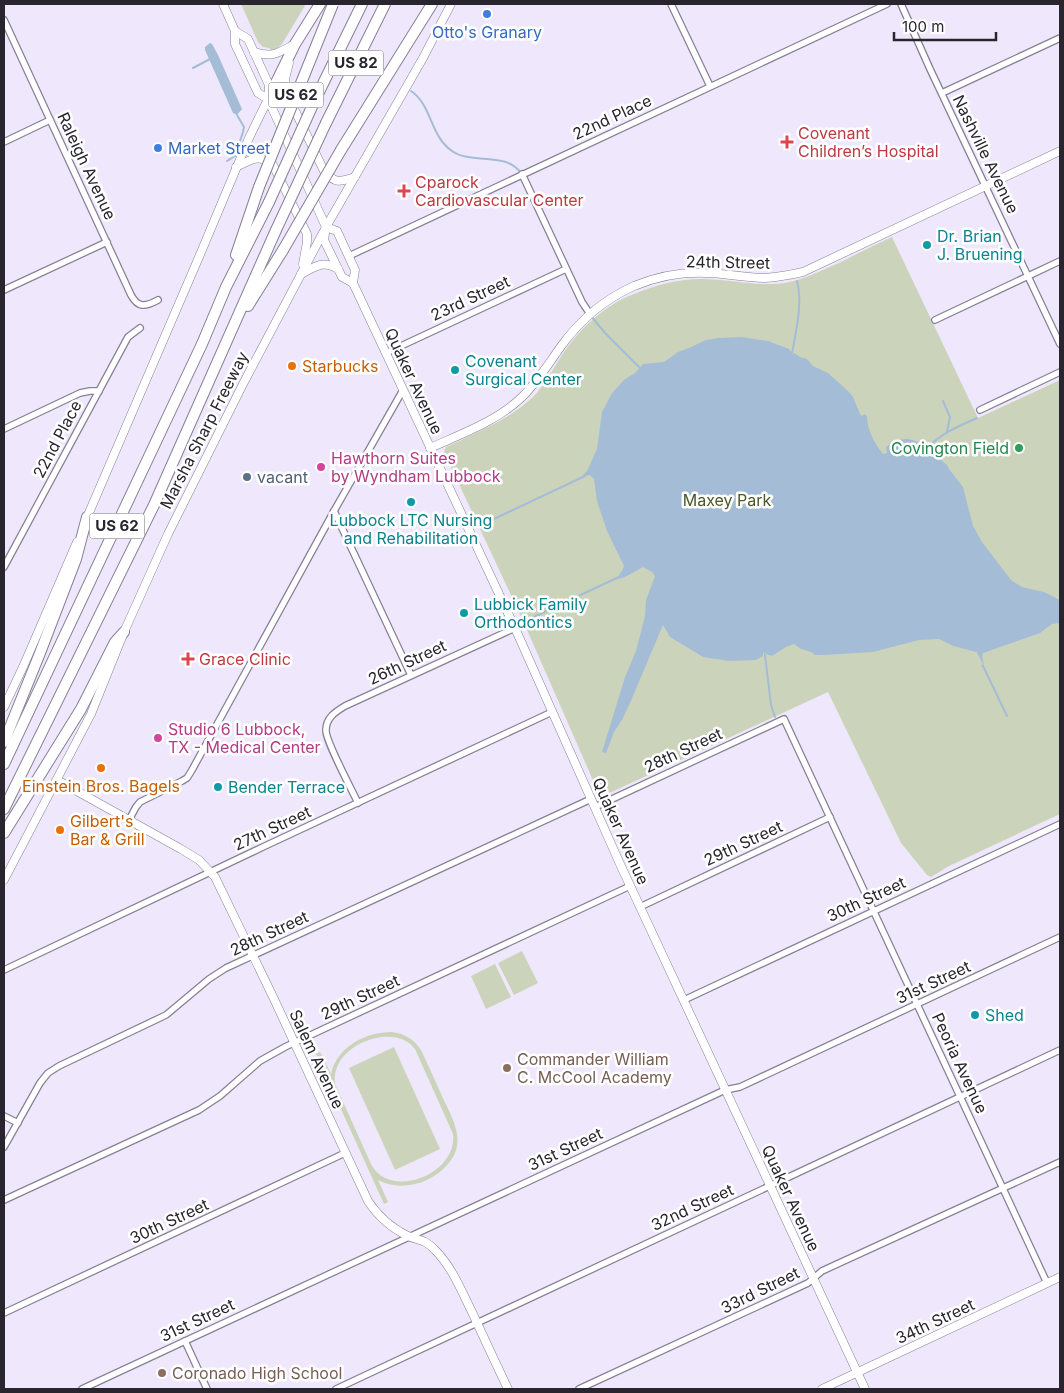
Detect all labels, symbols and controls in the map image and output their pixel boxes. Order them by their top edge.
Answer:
marker: Otto's Granary [481,8,493,20]
scale bar [894,10,996,42]
text: 100 m [902,17,944,36]
place label: Otto's Granary [432,22,542,42]
road number: US 82 [328,50,384,76]
road number: US 62 [268,82,324,108]
street label: 22nd Place [569,90,655,144]
street label: Nashville Avenue [949,91,1023,217]
street label: Raleigh Avenue [53,109,121,223]
place label: Covenant Children’s Hospital [798,123,939,161]
marker: Covenant Children’s Hospital [780,135,794,149]
place label: Market Street [168,138,270,158]
marker: Market Street [152,142,164,154]
place label: Cparock Cardiovascular Center [415,172,584,210]
marker: Cparock Cardiovascular Center [397,184,411,198]
place label: Dr. Brian J. Bruening [937,226,1023,264]
marker: Dr. Brian J. Bruening [921,239,933,251]
street label: 24th Street [686,251,770,273]
street label: 23rd Street [427,271,513,325]
street label: Quaker Avenue [381,325,447,437]
street label: Marsha Sharp Freeway [156,348,252,512]
place label: Covenant Surgical Center [465,351,582,389]
place label: Starbucks [302,356,378,376]
marker: Starbucks [286,360,298,372]
marker: Covenant Surgical Center [449,364,461,376]
street label: 22nd Place [28,397,86,481]
place label: Covington Field [891,438,1009,458]
marker: Covington Field [1013,442,1025,454]
place label: Hawthorn Suites by Wyndham Lubbock [331,448,501,486]
marker: Hawthorn Suites by Wyndham Lubbock [315,461,327,473]
place label: vacant [257,467,308,487]
marker: vacant [241,471,253,483]
park label: Maxey Park [683,490,772,510]
marker: Lubbock LTC Nursing and Rehabilitation [405,496,417,508]
place label: Lubbock LTC Nursing and Rehabilitation [330,510,492,548]
road number: US 62 [90,514,144,538]
place label: Lubbick Family Orthodontics [474,594,587,632]
marker: Lubbick Family Orthodontics [458,607,470,619]
street label: 26th Street [365,635,449,689]
place label: Grace Clinic [199,649,291,669]
marker: Grace Clinic [181,652,195,666]
place label: Studio 6 Lubbock, TX - Medical Center [168,719,321,757]
street label: 28th Street [641,723,725,777]
marker: Studio 6 Lubbock, TX - Medical Center [152,732,164,744]
marker: Einstein Bros. Bagels [95,762,107,774]
street label: Quaker Avenue [588,774,654,888]
place label: Einstein Bros. Bagels [22,776,180,796]
place label: Bender Terrace [228,777,345,797]
marker: Bender Terrace [212,781,224,793]
street label: 27th Street [230,801,314,855]
place label: Gilbert's Bar & Grill [70,811,145,849]
street label: 29th Street [701,816,785,870]
marker: Gilbert's Bar & Grill [54,824,66,836]
street label: 30th Street [823,872,909,926]
street label: 28th Street [227,906,311,960]
street label: 31st Street [893,956,973,1008]
street label: 29th Street [318,970,402,1024]
place label: Shed [985,1005,1024,1025]
street label: Salem Avenue [285,1006,349,1112]
street label: Peoria Avenue [928,1009,992,1117]
marker: Shed [969,1009,981,1021]
place label: Commander William C. McCool Academy [517,1049,672,1087]
marker: Commander William C. McCool Academy [501,1062,513,1074]
street label: 31st Street [525,1123,605,1175]
street label: Quaker Avenue [758,1142,824,1254]
street label: 32nd Street [648,1179,736,1235]
street label: 30th Street [126,1194,212,1248]
street label: 33rd Street [717,1262,803,1318]
street label: 31st Street [157,1294,237,1346]
street label: 34th Street [892,1294,978,1348]
place label: Coronado High School [172,1363,342,1383]
marker: Coronado High School [156,1367,168,1379]

